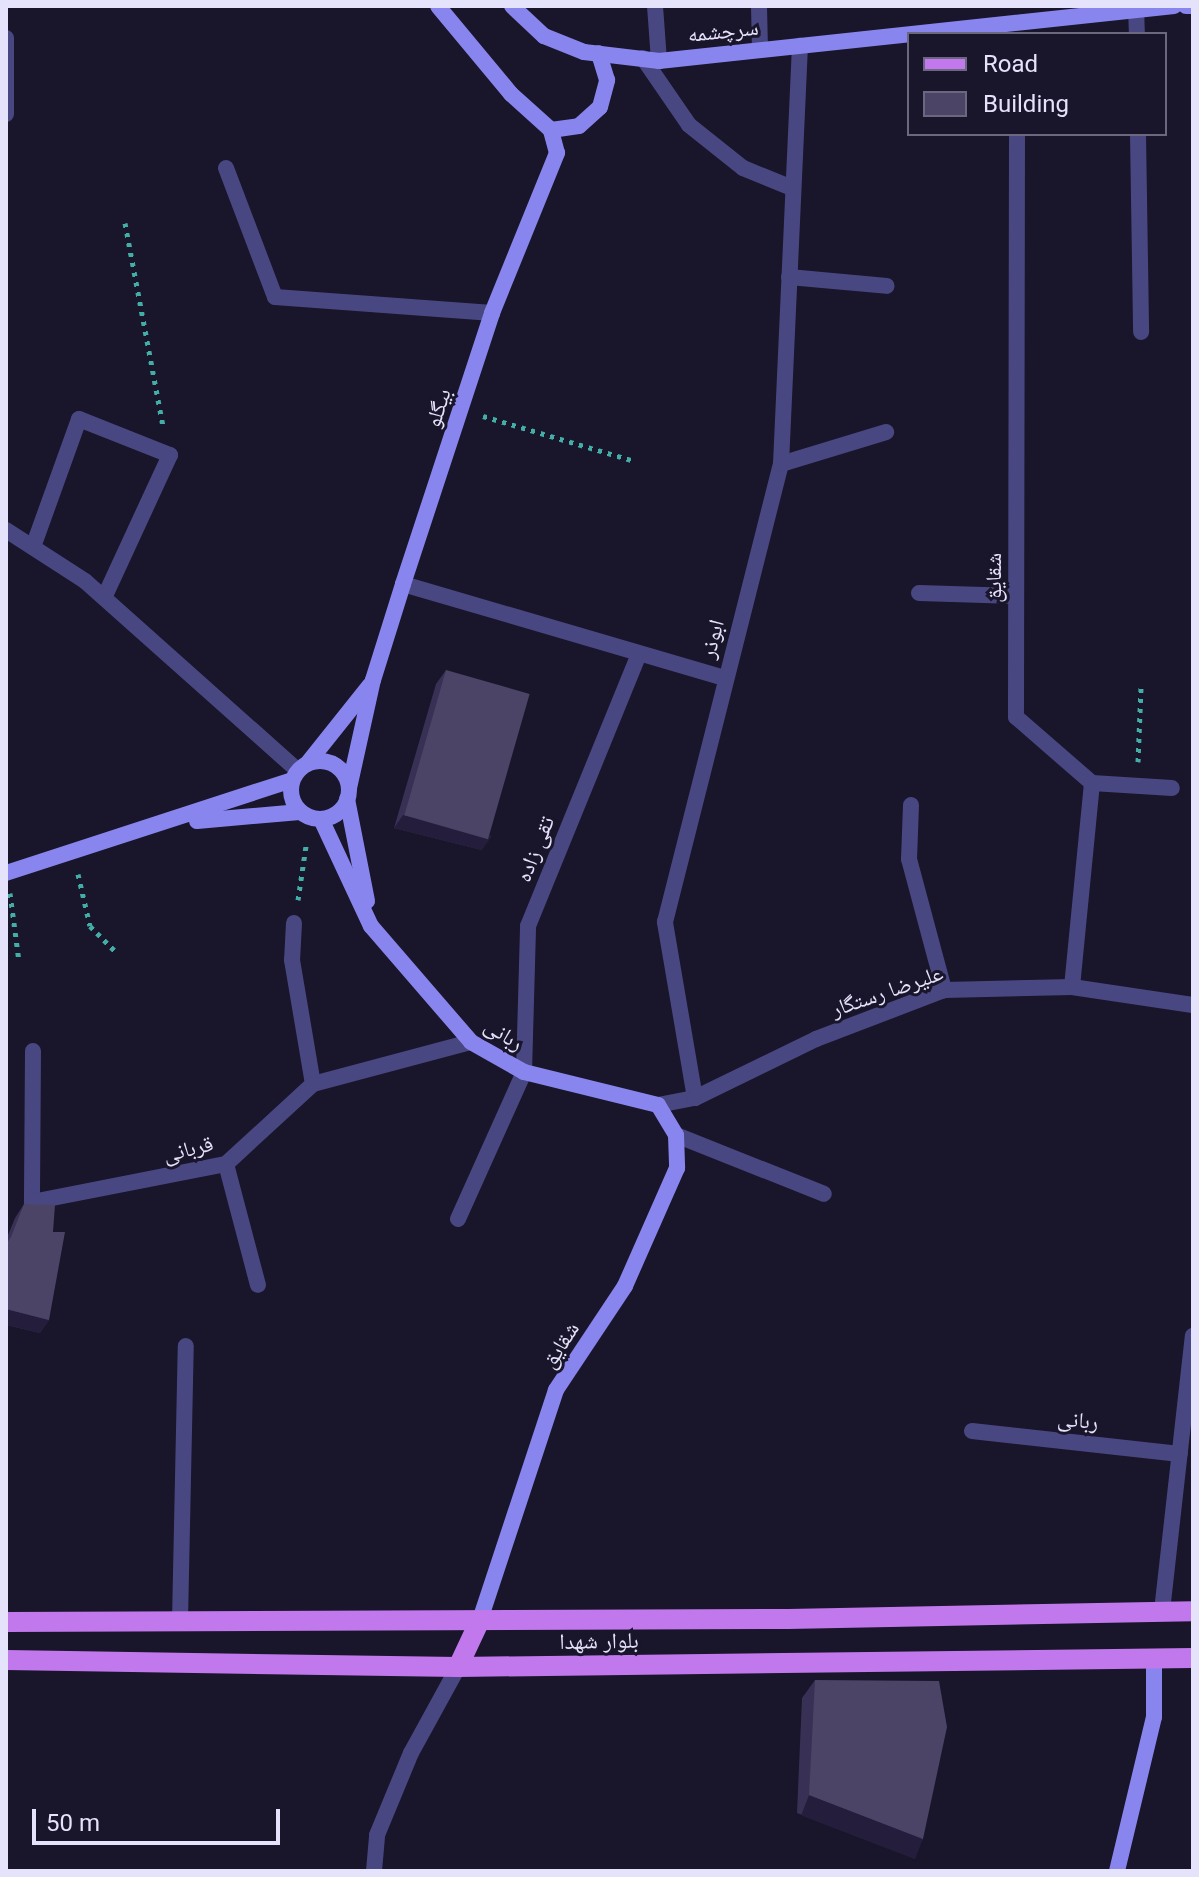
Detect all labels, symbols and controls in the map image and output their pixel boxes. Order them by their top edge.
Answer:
street label: سرچشمه [686,14,760,48]
legend [907,32,1167,136]
text: Road [983,50,1038,78]
text: Building [983,90,1069,118]
street label: بیگلو [419,385,457,431]
street label: شقایق [981,553,1007,603]
street label: ابوذر [694,617,730,661]
street label: تقی زاده [510,812,560,886]
street label: علیرضا رستگار [828,960,946,1022]
street label: ربانی [480,1012,528,1056]
street label: قربانی [160,1130,216,1168]
street label: شقایق [535,1317,585,1373]
street label: ربانی [1056,1405,1100,1435]
street label: بلوار شهدا [559,1627,639,1655]
scale bar [36,1793,284,1843]
text: 50 m [46,1809,100,1837]

